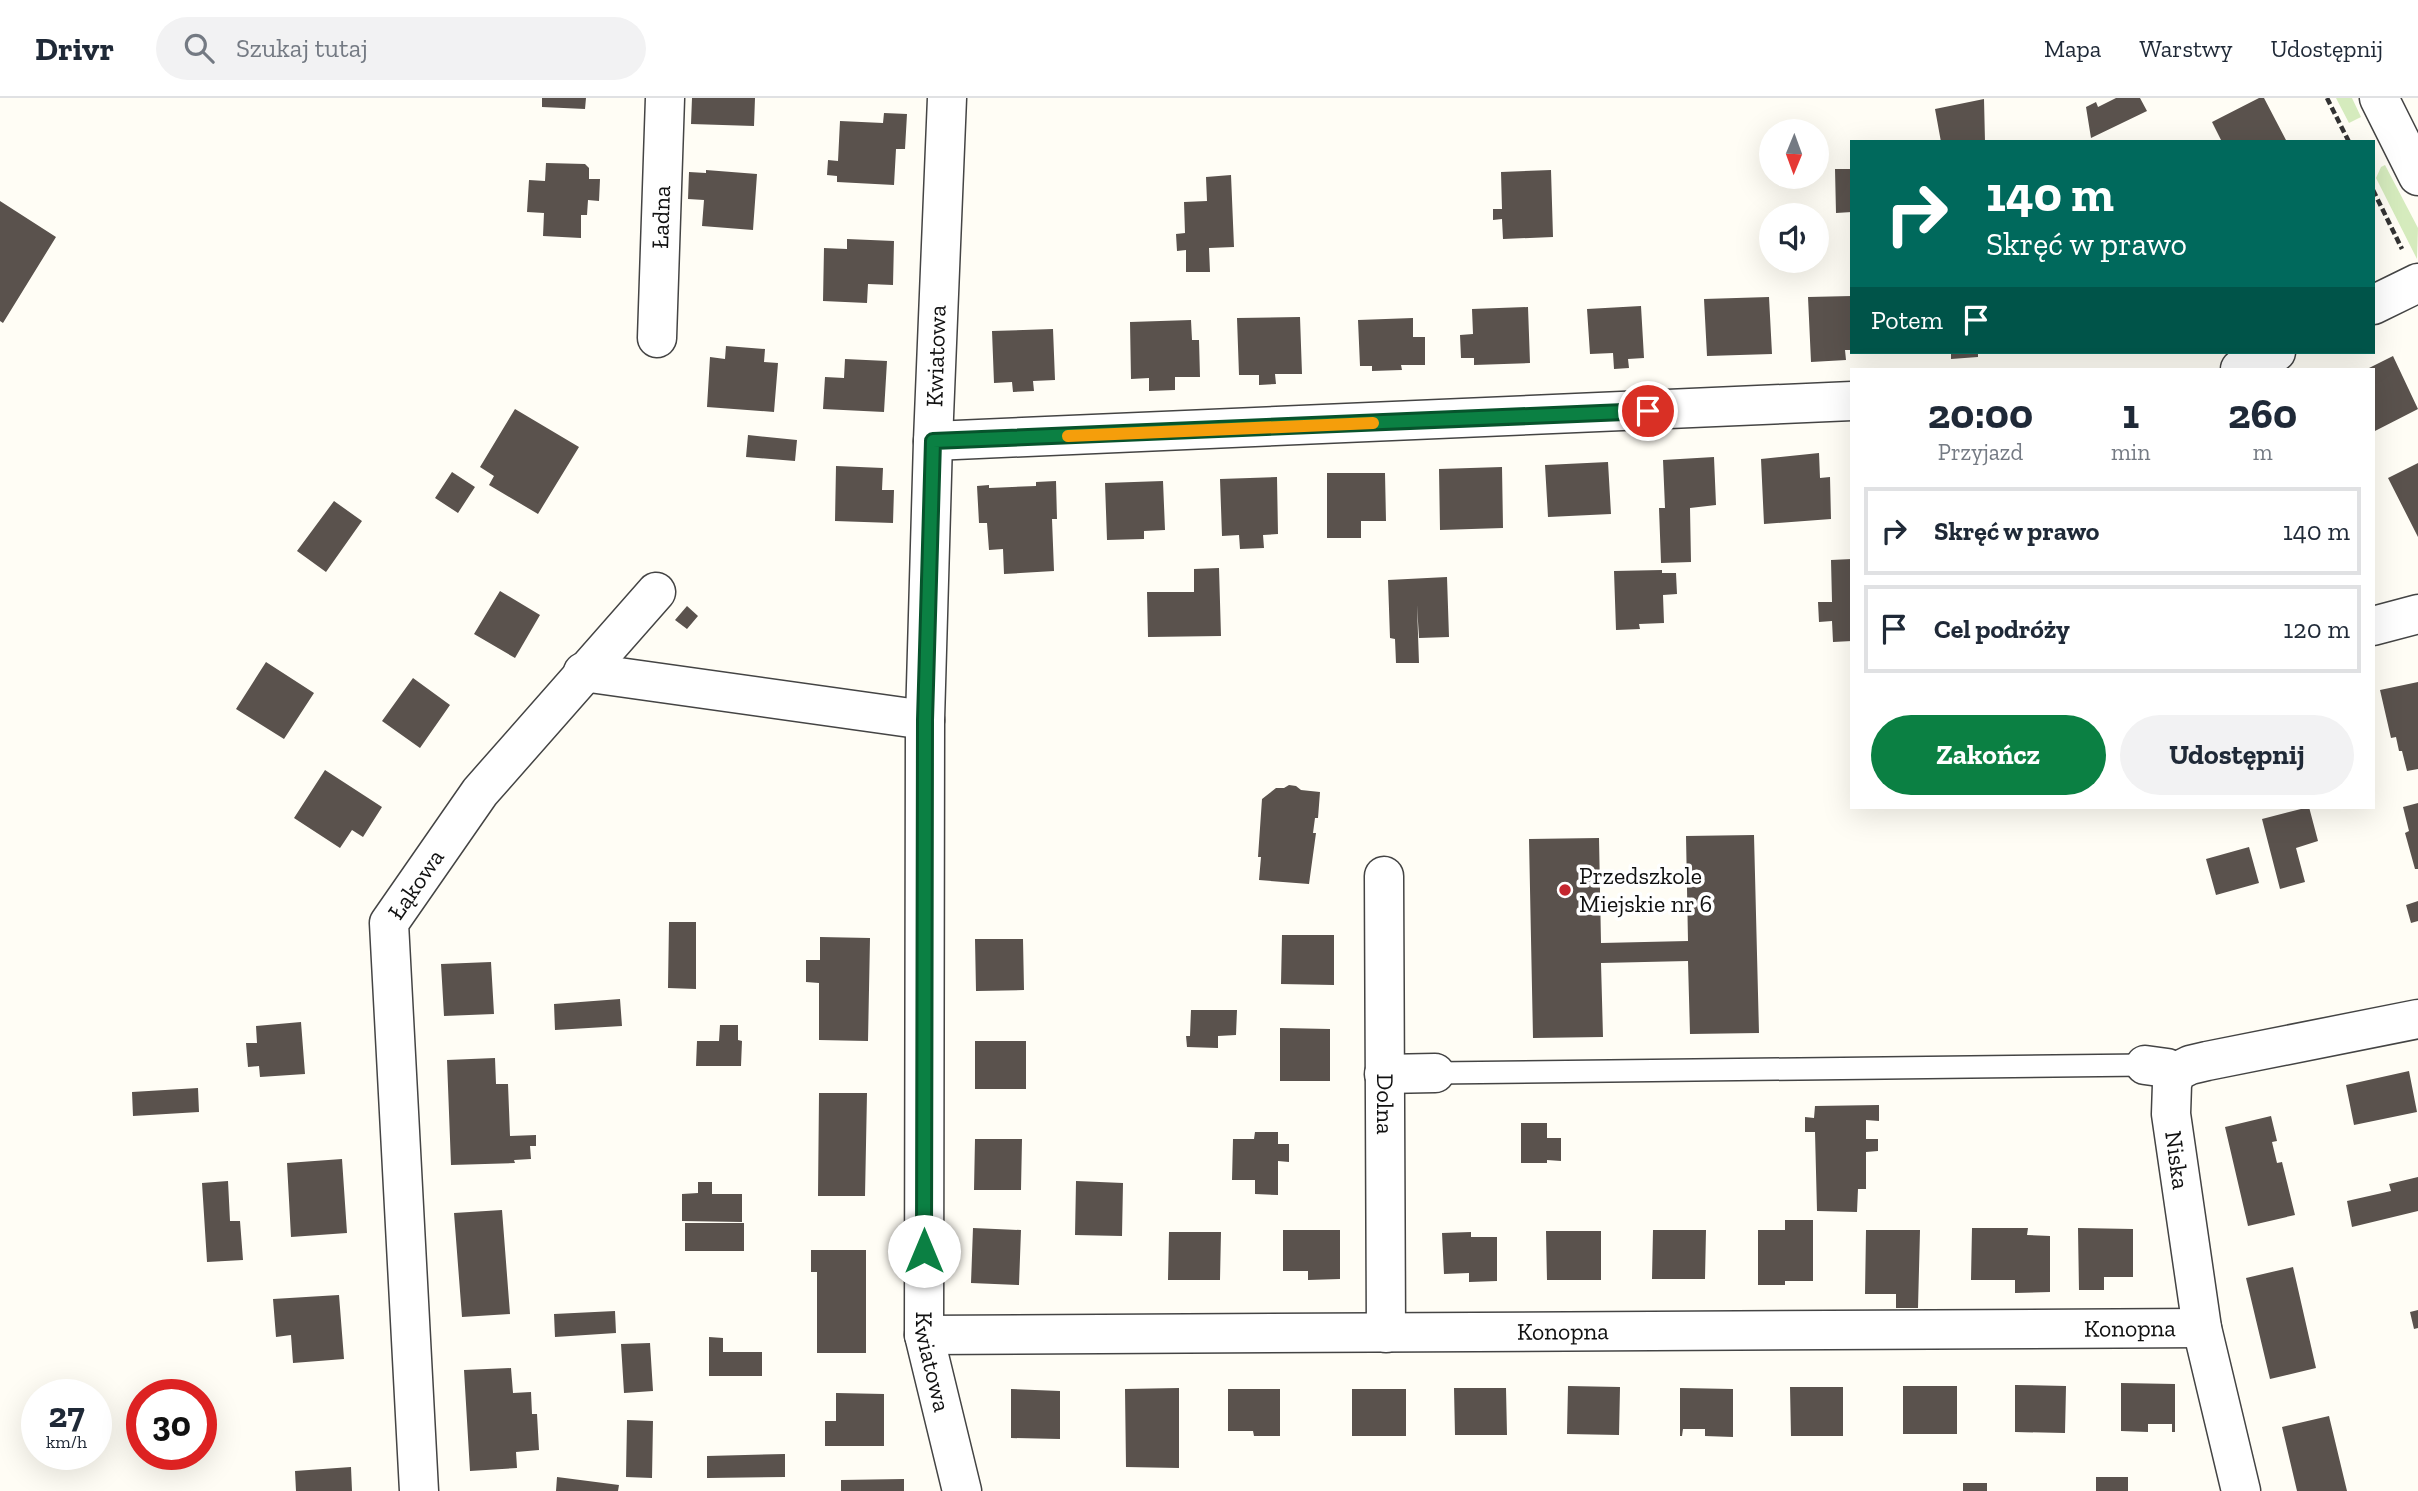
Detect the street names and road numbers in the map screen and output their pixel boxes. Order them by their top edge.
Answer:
street label: Ładna [645,185,676,249]
street label: Kwiatowa [919,304,952,408]
street label: Łąkowa [381,843,450,925]
street label: Dolna [1371,1073,1400,1135]
street label: Niska [2159,1129,2196,1191]
street label: Kwiatowa [908,1311,957,1415]
street label: Konopna [2084,1313,2176,1343]
street label: Konopna [1517,1316,1609,1346]

